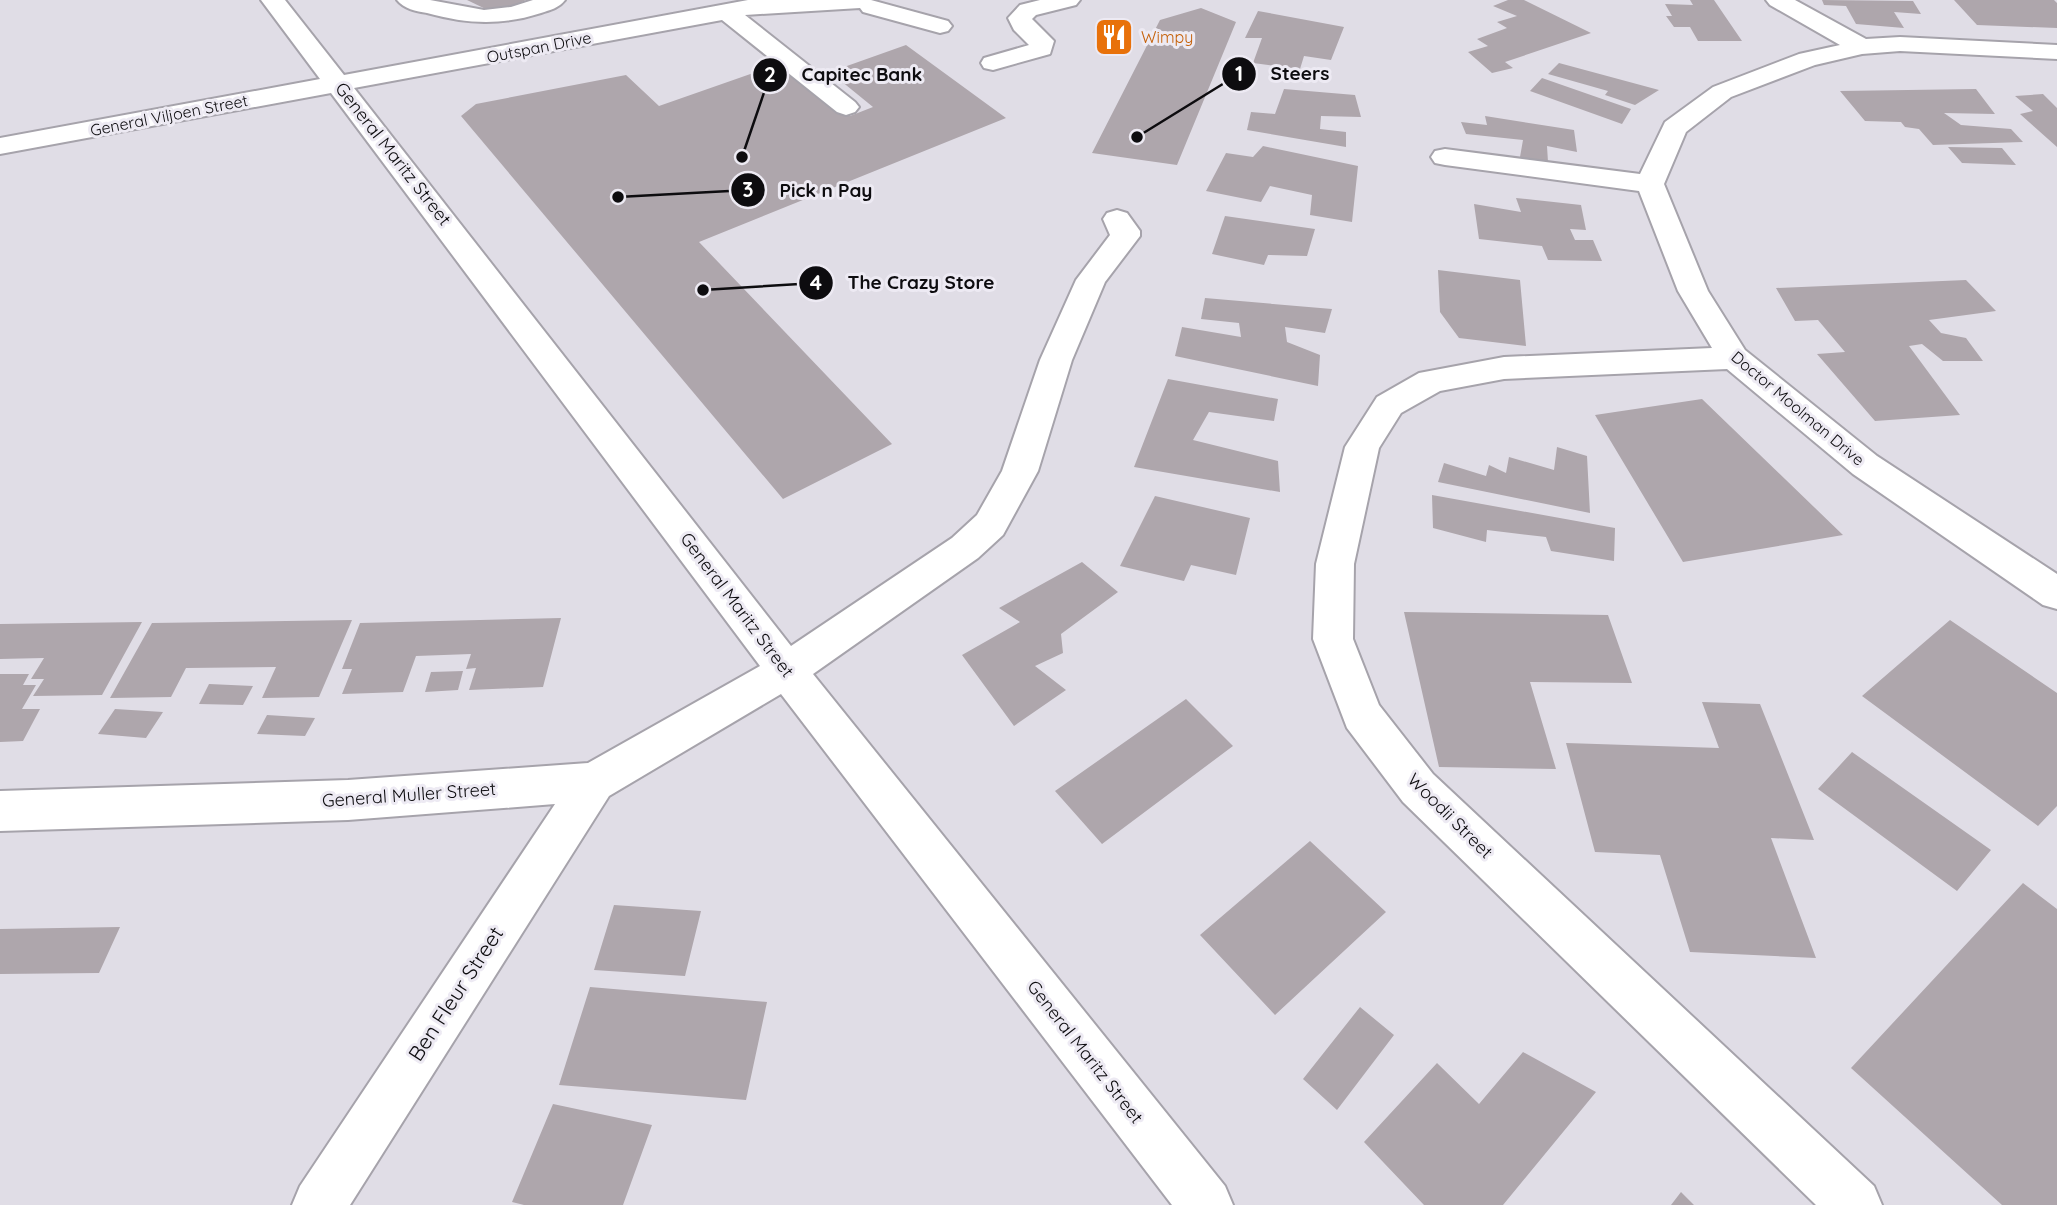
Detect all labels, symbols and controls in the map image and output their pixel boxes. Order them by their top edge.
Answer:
restaurant icon: Wimpy [1093,16,1135,58]
street label: Outspan Drive [485,27,593,67]
place label: Wimpy [1141,27,1193,47]
callout: Steers [1222,54,1343,94]
callout: Capitec Bank [753,55,936,95]
text: 1 [1235,60,1243,86]
text: 2 [764,61,776,87]
text: Steers [1271,61,1329,85]
text: Capitec Bank [802,62,923,86]
street label: General Maritz Street [330,78,456,230]
street label: General Viljoen Street [89,90,249,140]
callout: Pick n Pay [730,170,886,210]
text: 3 [742,176,754,202]
text: Pick n Pay [779,178,873,202]
callout: The Crazy Store [799,263,1009,303]
text: 4 [810,269,822,295]
text: The Crazy Store [847,270,995,294]
street label: Doctor Moolman Drive [1727,346,1869,470]
street label: General Maritz Street [675,528,799,682]
street label: Woodii Street [1403,768,1498,863]
street label: General Muller Street [321,777,497,812]
street label: Ben Fleur Street [402,921,508,1065]
street label: General Maritz Street [1022,976,1148,1128]

